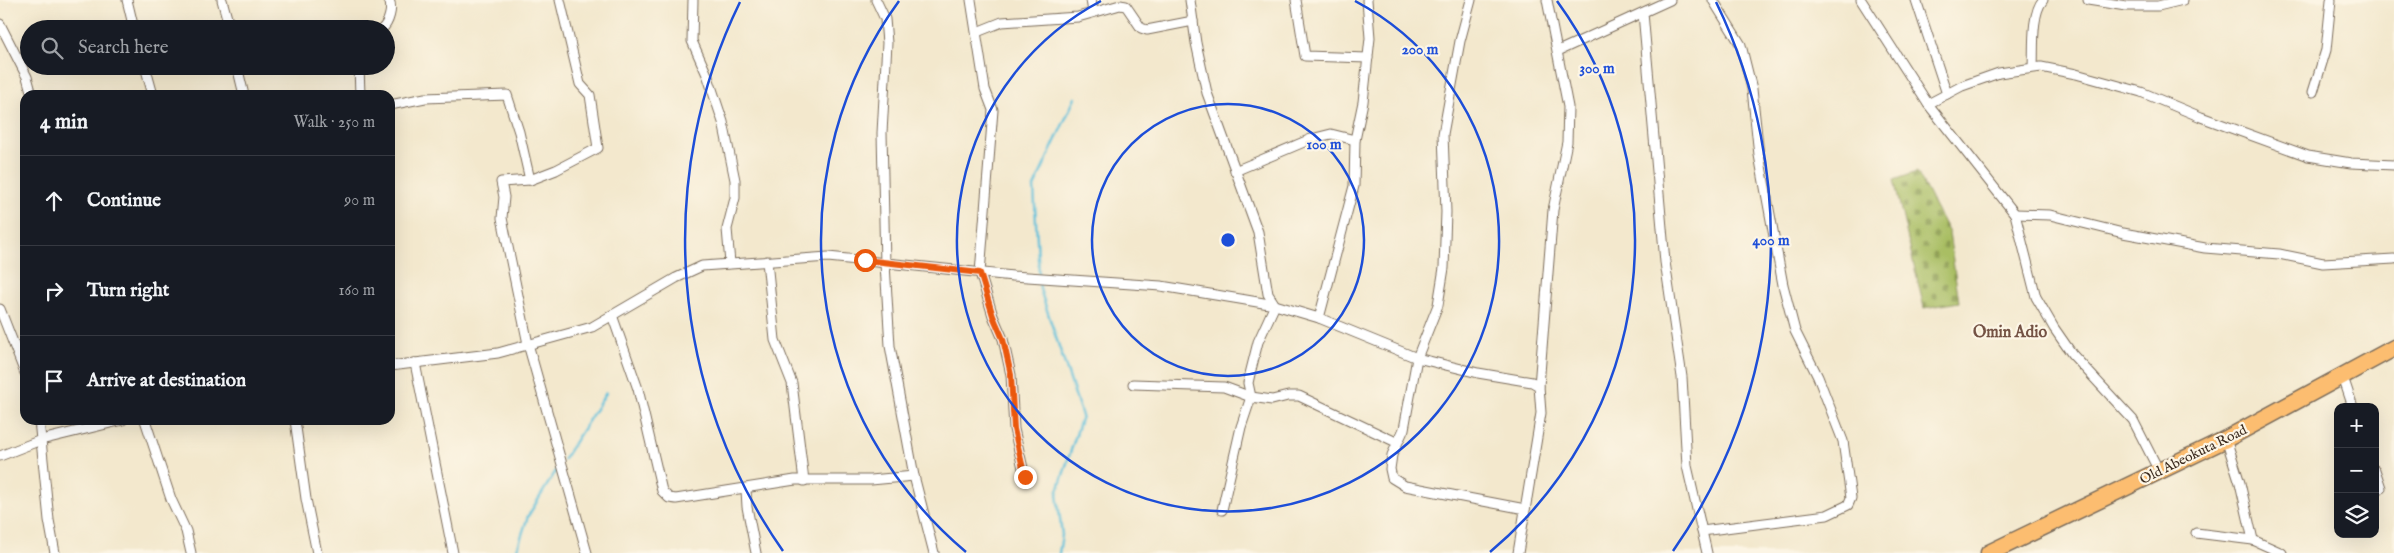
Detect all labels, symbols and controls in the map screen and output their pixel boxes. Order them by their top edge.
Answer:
search box [20,20,395,75]
icon: search [38,34,66,62]
text: Search here [78,36,169,60]
text: 200 m [1402,40,1439,59]
text: 300 m [1579,59,1615,78]
text: 4 min [40,109,88,136]
text: Walk · 250 m [293,113,375,133]
text: 100 m [1306,135,1342,154]
icon: ahead [40,187,68,215]
text: Continue [87,189,161,213]
text: 90 m [344,191,375,211]
centre of rings [1219,231,1237,249]
text: 400 m [1753,231,1790,250]
route start [854,249,877,272]
icon: right [40,277,68,305]
text: Turn right [87,279,169,303]
text: 160 m [339,281,375,301]
district label: Omin Adio [1973,323,2047,343]
icon: arrive [40,367,68,395]
text: Arrive at destination [87,369,246,393]
map controls [2334,403,2379,538]
button: + [2334,403,2379,448]
street label: Old Abeokuta Road [2137,421,2250,489]
button: − [2334,448,2379,493]
route end [1014,466,1037,489]
button: layers [2334,493,2379,538]

